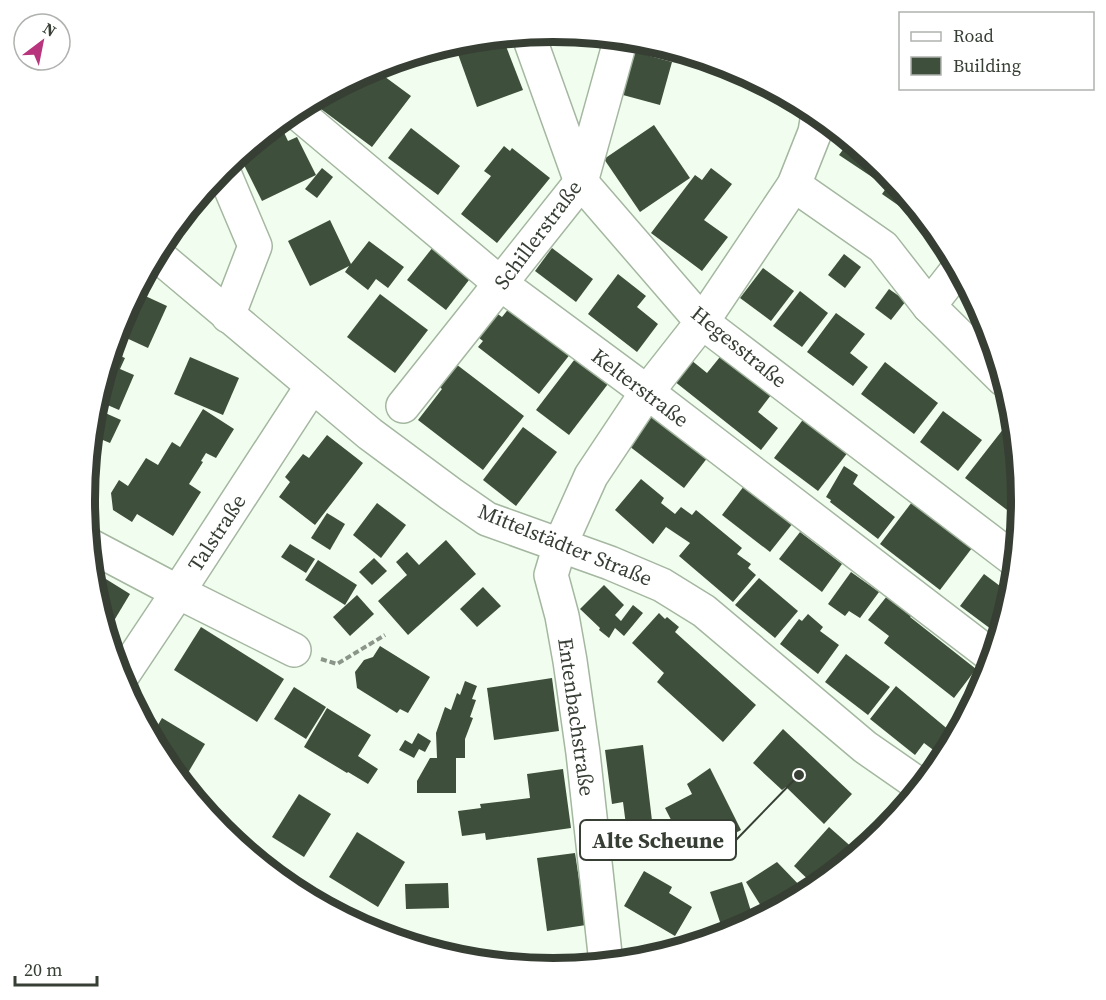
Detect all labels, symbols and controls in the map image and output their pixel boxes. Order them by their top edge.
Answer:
north arrow [12,12,72,72]
legend [899,12,1094,90]
text: N [39,17,61,42]
text: Road [953,23,994,48]
text: Building [953,53,1021,78]
street label: Schillerstraße [487,174,588,295]
street label: Hegesstraße [685,299,793,394]
street label: Kelterstraße [586,341,695,434]
street label: Talstraße [181,488,252,577]
street label: Mittelstädter Straße [474,496,657,593]
street label: Entenbachstraße [551,636,602,798]
callout: Alte Scheune [580,820,736,860]
text: Alte Scheune [592,825,724,855]
scale bar [15,949,98,987]
text: 20 m [24,957,62,982]

